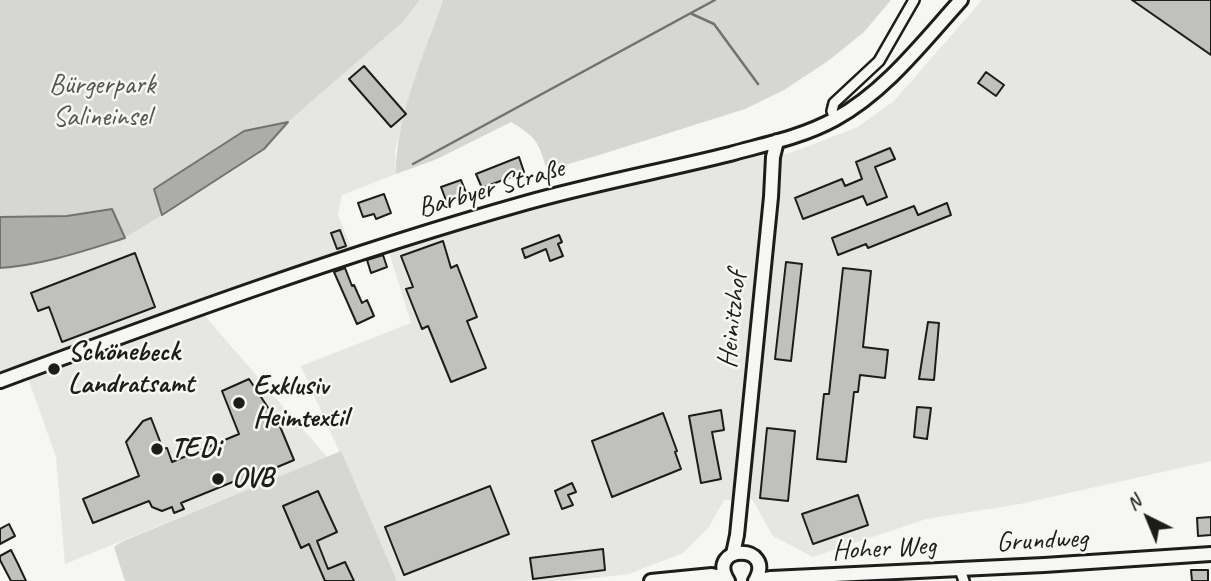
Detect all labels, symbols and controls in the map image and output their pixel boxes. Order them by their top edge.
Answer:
park label: Bürgerpark Salineinsel [49,69,155,135]
street label: Barbyer Straße [414,152,568,226]
street label: Heinitzhof [711,270,755,370]
place label: Schönebeck Landratsamt [68,336,194,402]
marker: Schönebeck Landratsamt [46,361,62,377]
place label: Exklusiv Heimtextil [253,370,348,436]
marker: Exklusiv Heimtextil [231,395,247,411]
place label: TEDi [171,432,220,466]
marker: TEDi [149,441,165,457]
place label: OVB [232,462,274,496]
marker: OVB [210,471,226,487]
north arrow [1113,483,1183,553]
text: N [1121,490,1146,515]
street label: Grundweg [996,522,1088,560]
street label: Hoher Weg [831,529,937,569]

